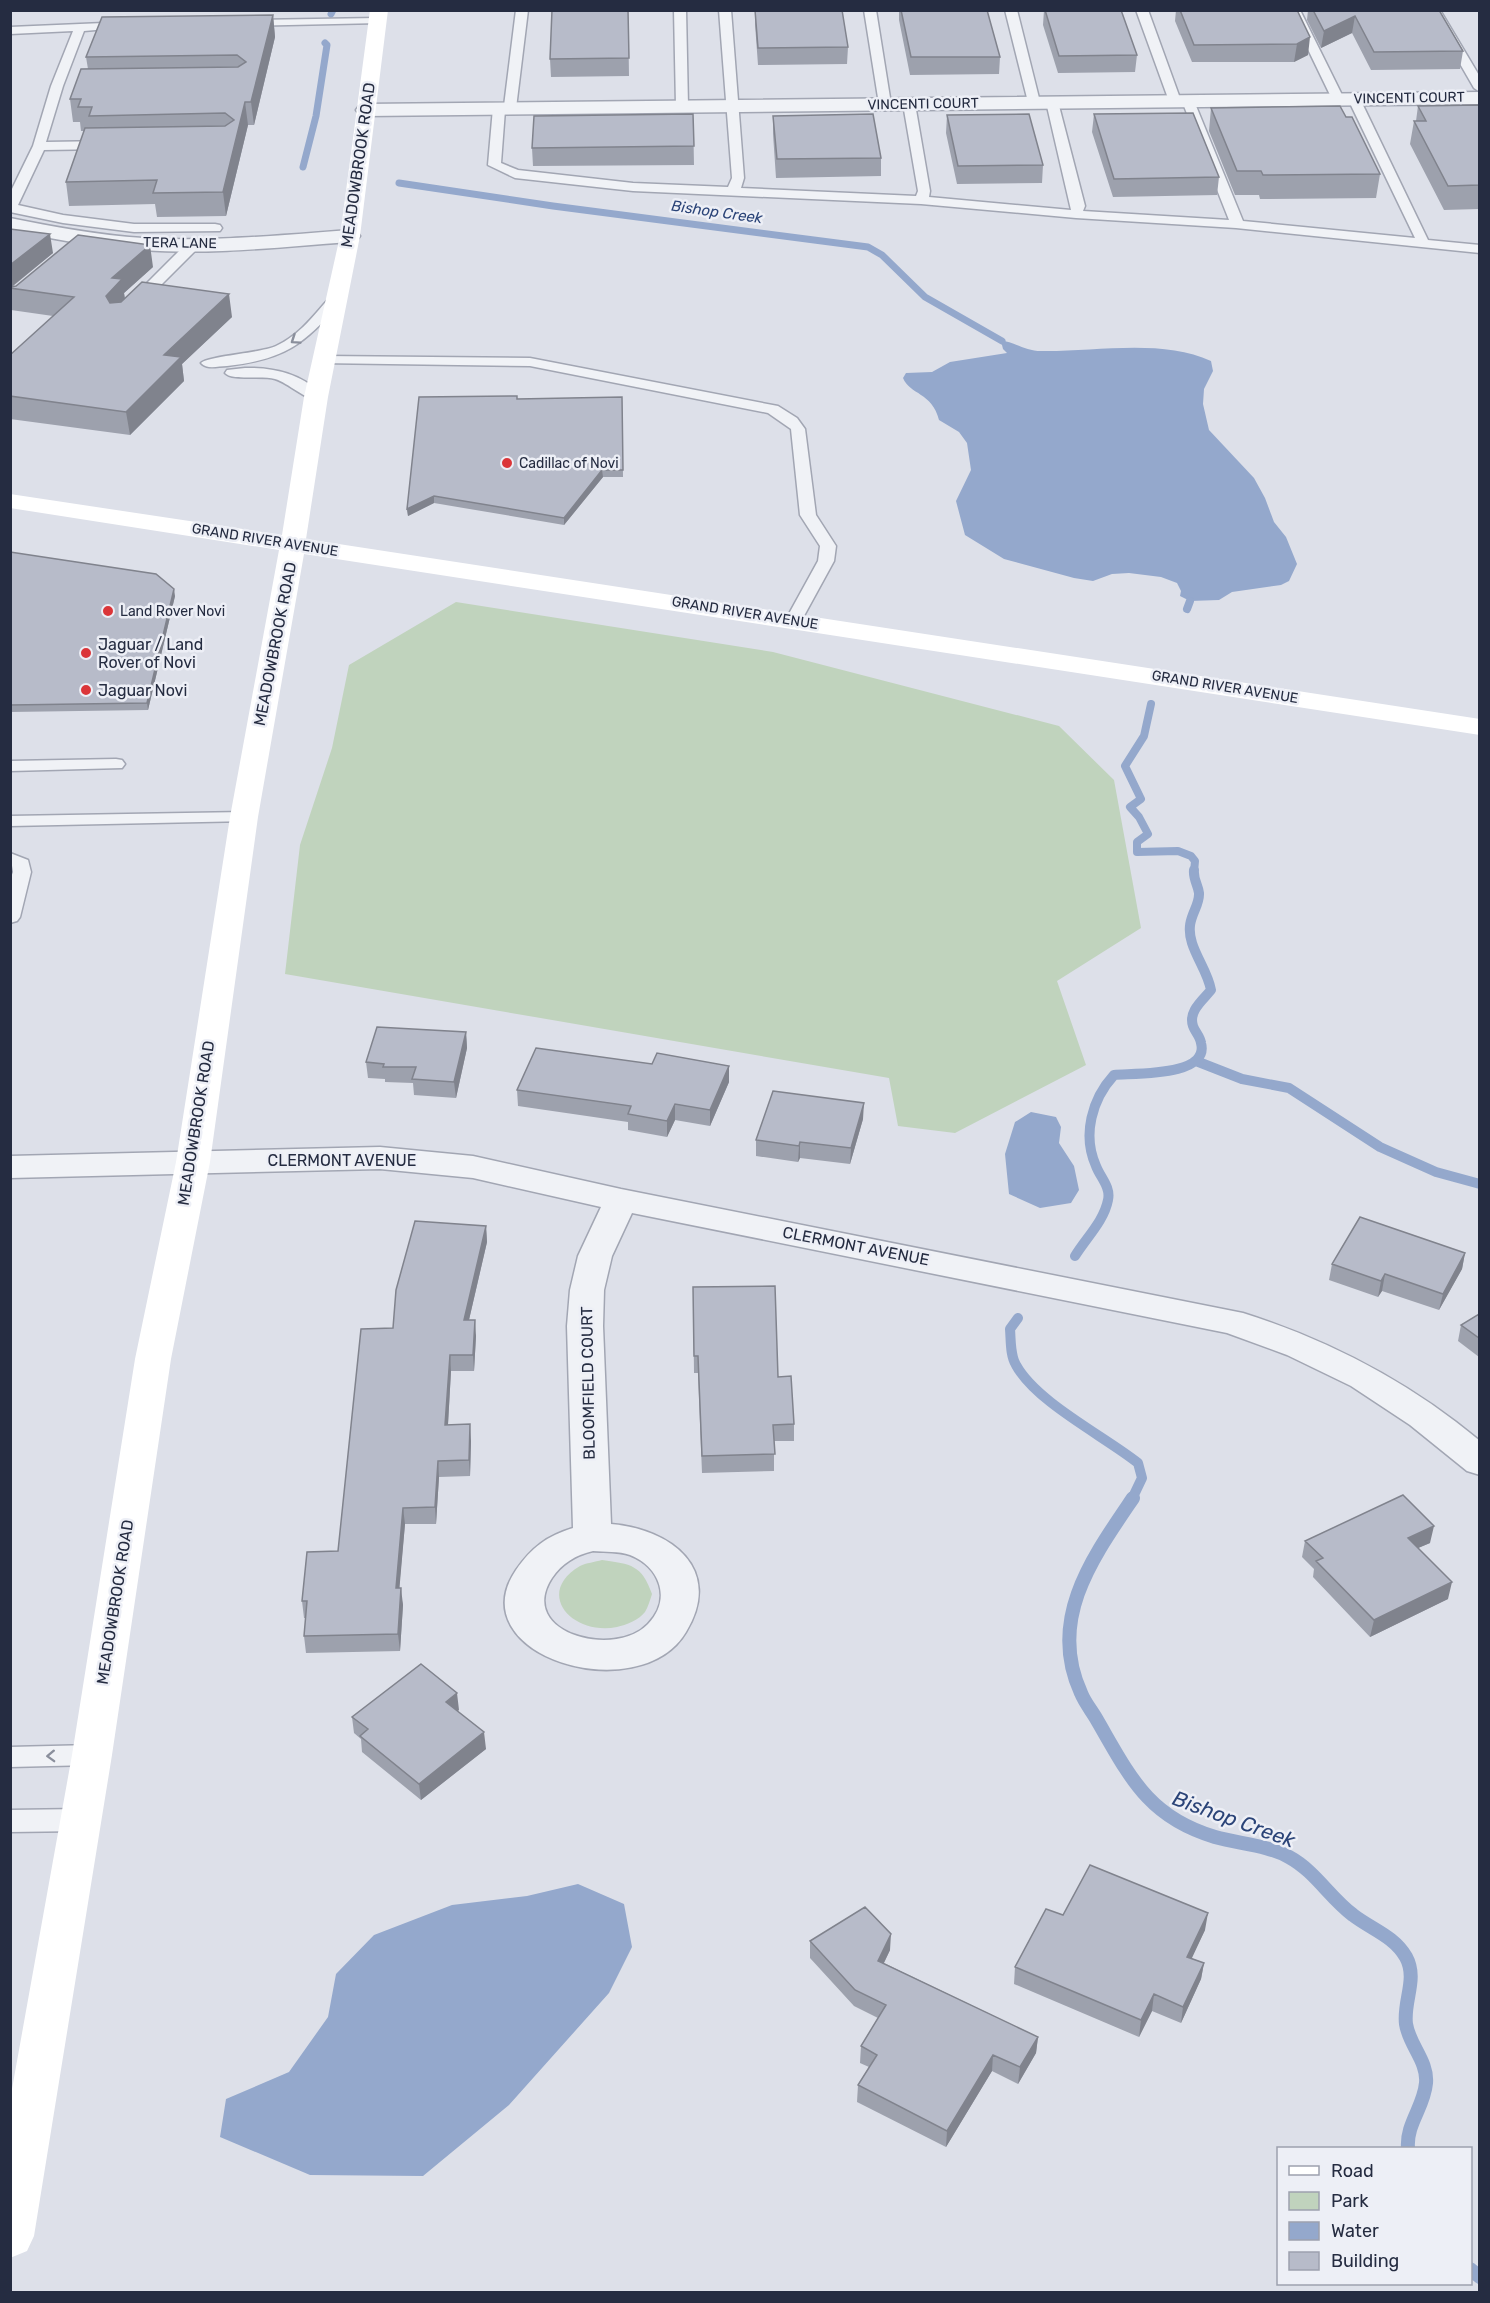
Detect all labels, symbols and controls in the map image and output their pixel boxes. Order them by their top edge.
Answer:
street label: MEADOWBROOK ROAD [337,81,379,249]
street label: VINCENTI COURT [1353,89,1465,107]
street label: VINCENTI COURT [867,95,979,113]
water label: Bishop Creek [670,197,764,227]
street label: TERA LANE [143,234,217,252]
one-way arrow [291,333,302,344]
place label: Cadillac of Novi [519,455,619,472]
marker: Cadillac of Novi [500,456,514,470]
street label: GRAND RIVER AVENUE [191,520,339,560]
street label: MEADOWBROOK ROAD [250,560,300,728]
street label: GRAND RIVER AVENUE [671,593,819,633]
place label: Land Rover Novi [120,603,225,620]
marker: Land Rover Novi [101,604,115,618]
place label: Jaguar / Land Rover of Novi [98,635,203,672]
marker: Jaguar / Land Rover of Novi [79,646,93,660]
street label: GRAND RIVER AVENUE [1151,667,1299,707]
place label: Jaguar Novi [98,681,187,700]
marker: Jaguar Novi [79,683,93,697]
street label: MEADOWBROOK ROAD [174,1039,218,1207]
street label: CLERMONT AVENUE [267,1151,417,1170]
street label: CLERMONT AVENUE [781,1222,931,1270]
street label: BLOOMFIELD COURT [577,1306,599,1460]
street label: MEADOWBROOK ROAD [93,1518,137,1686]
one-way arrow [47,1749,56,1762]
water label: Bishop Creek [1169,1785,1300,1853]
legend [1277,2147,1472,2285]
text: Road [1331,2160,1374,2182]
text: Park [1331,2190,1369,2212]
text: Water [1331,2220,1379,2242]
text: Building [1331,2250,1399,2272]

